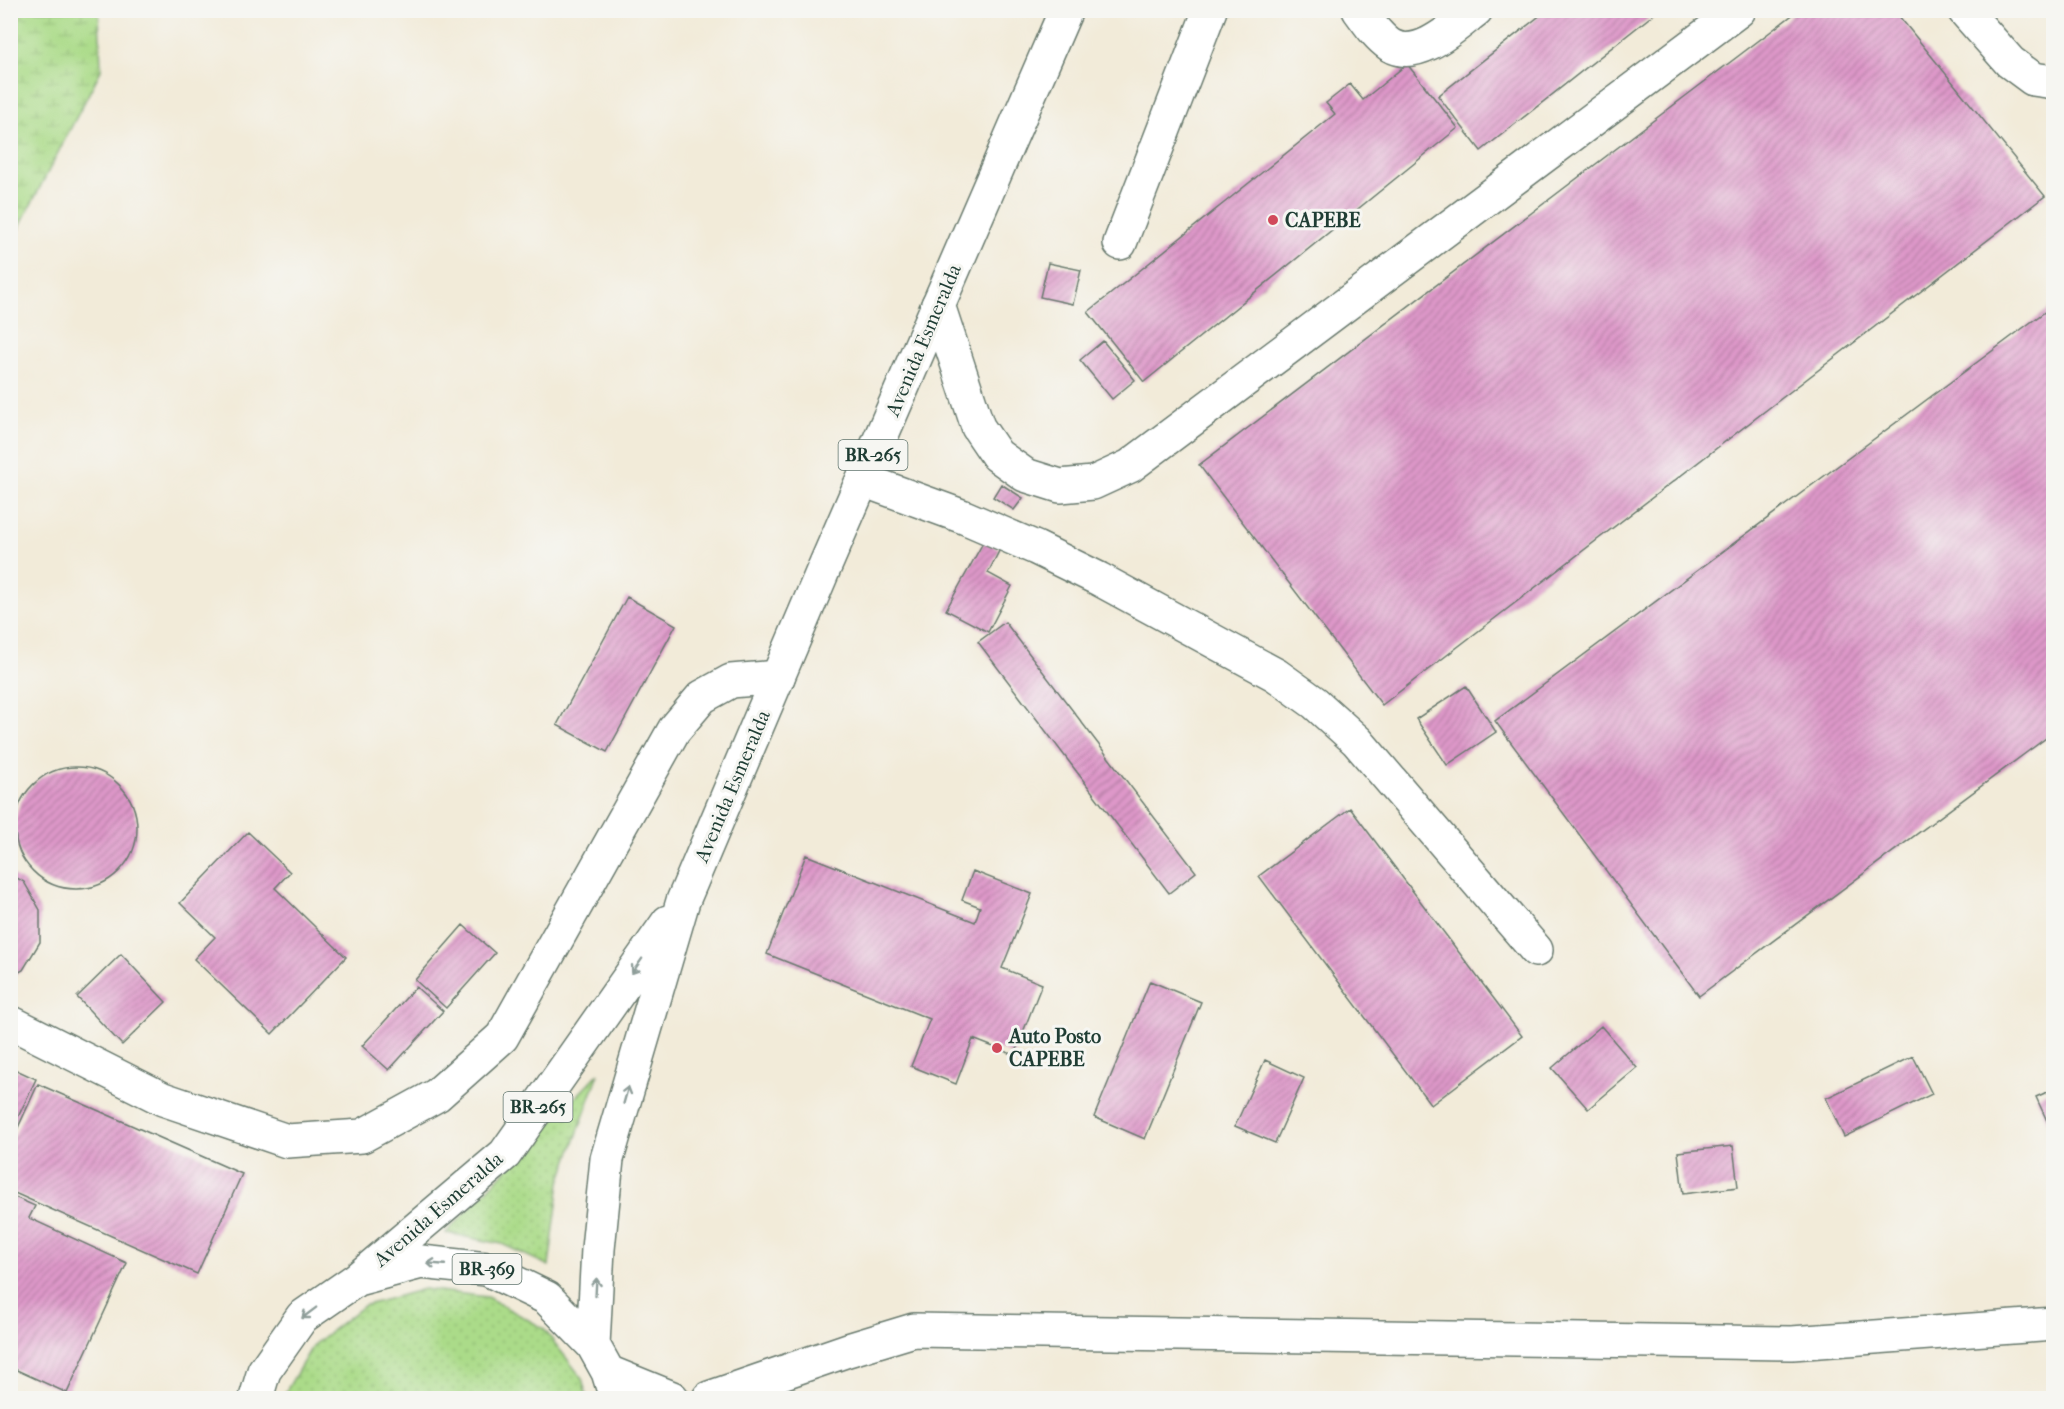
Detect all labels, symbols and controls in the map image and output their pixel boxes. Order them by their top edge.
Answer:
place label: CAPEBE [1285,209,1361,232]
marker: CAPEBE [1266,213,1280,227]
street label: Avenida Esmeralda [881,260,966,421]
road number: BR-265 [838,440,908,470]
street label: Avenida Esmeralda [690,706,775,867]
one-way arrow [631,958,643,974]
place label: Auto Posto CAPEBE [1007,1025,1101,1071]
marker: Auto Posto CAPEBE [990,1041,1004,1055]
one-way arrow [621,1086,632,1105]
road number: BR-265 [504,1092,572,1122]
street label: Avenida Esmeralda [368,1147,508,1272]
road number: BR-369 [452,1254,522,1284]
one-way arrow [426,1258,446,1269]
one-way arrow [591,1277,602,1297]
one-way arrow [302,1306,318,1319]

